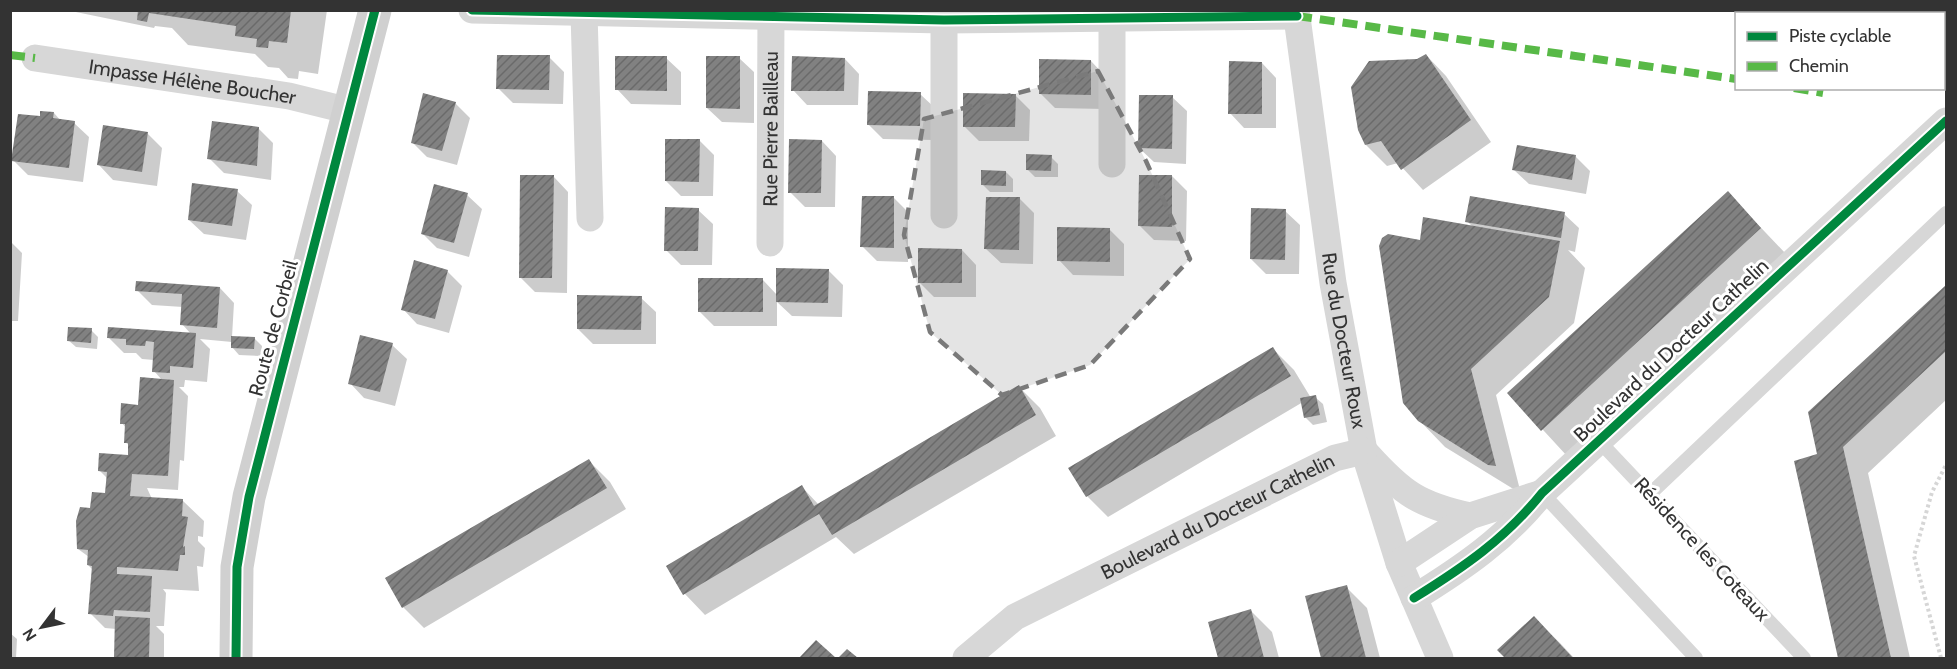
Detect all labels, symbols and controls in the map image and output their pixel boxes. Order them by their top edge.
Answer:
legend [1735,12,1945,90]
text: Piste cyclable [1789,25,1891,47]
street label: Rue Pierre Bailleau [758,51,783,207]
street label: Impasse Hélène Boucher [87,54,299,109]
text: Chemin [1789,55,1849,77]
street label: Rue du Docteur Roux [1317,251,1372,431]
street label: Boulevard du Docteur Cathelin [1569,253,1773,447]
street label: Route de Corbeil [243,257,303,399]
street label: Boulevard du Docteur Cathelin [1097,448,1338,585]
street label: Résidence les Coteaux [1629,472,1775,626]
north arrow [12,597,72,657]
text: N [19,625,41,645]

